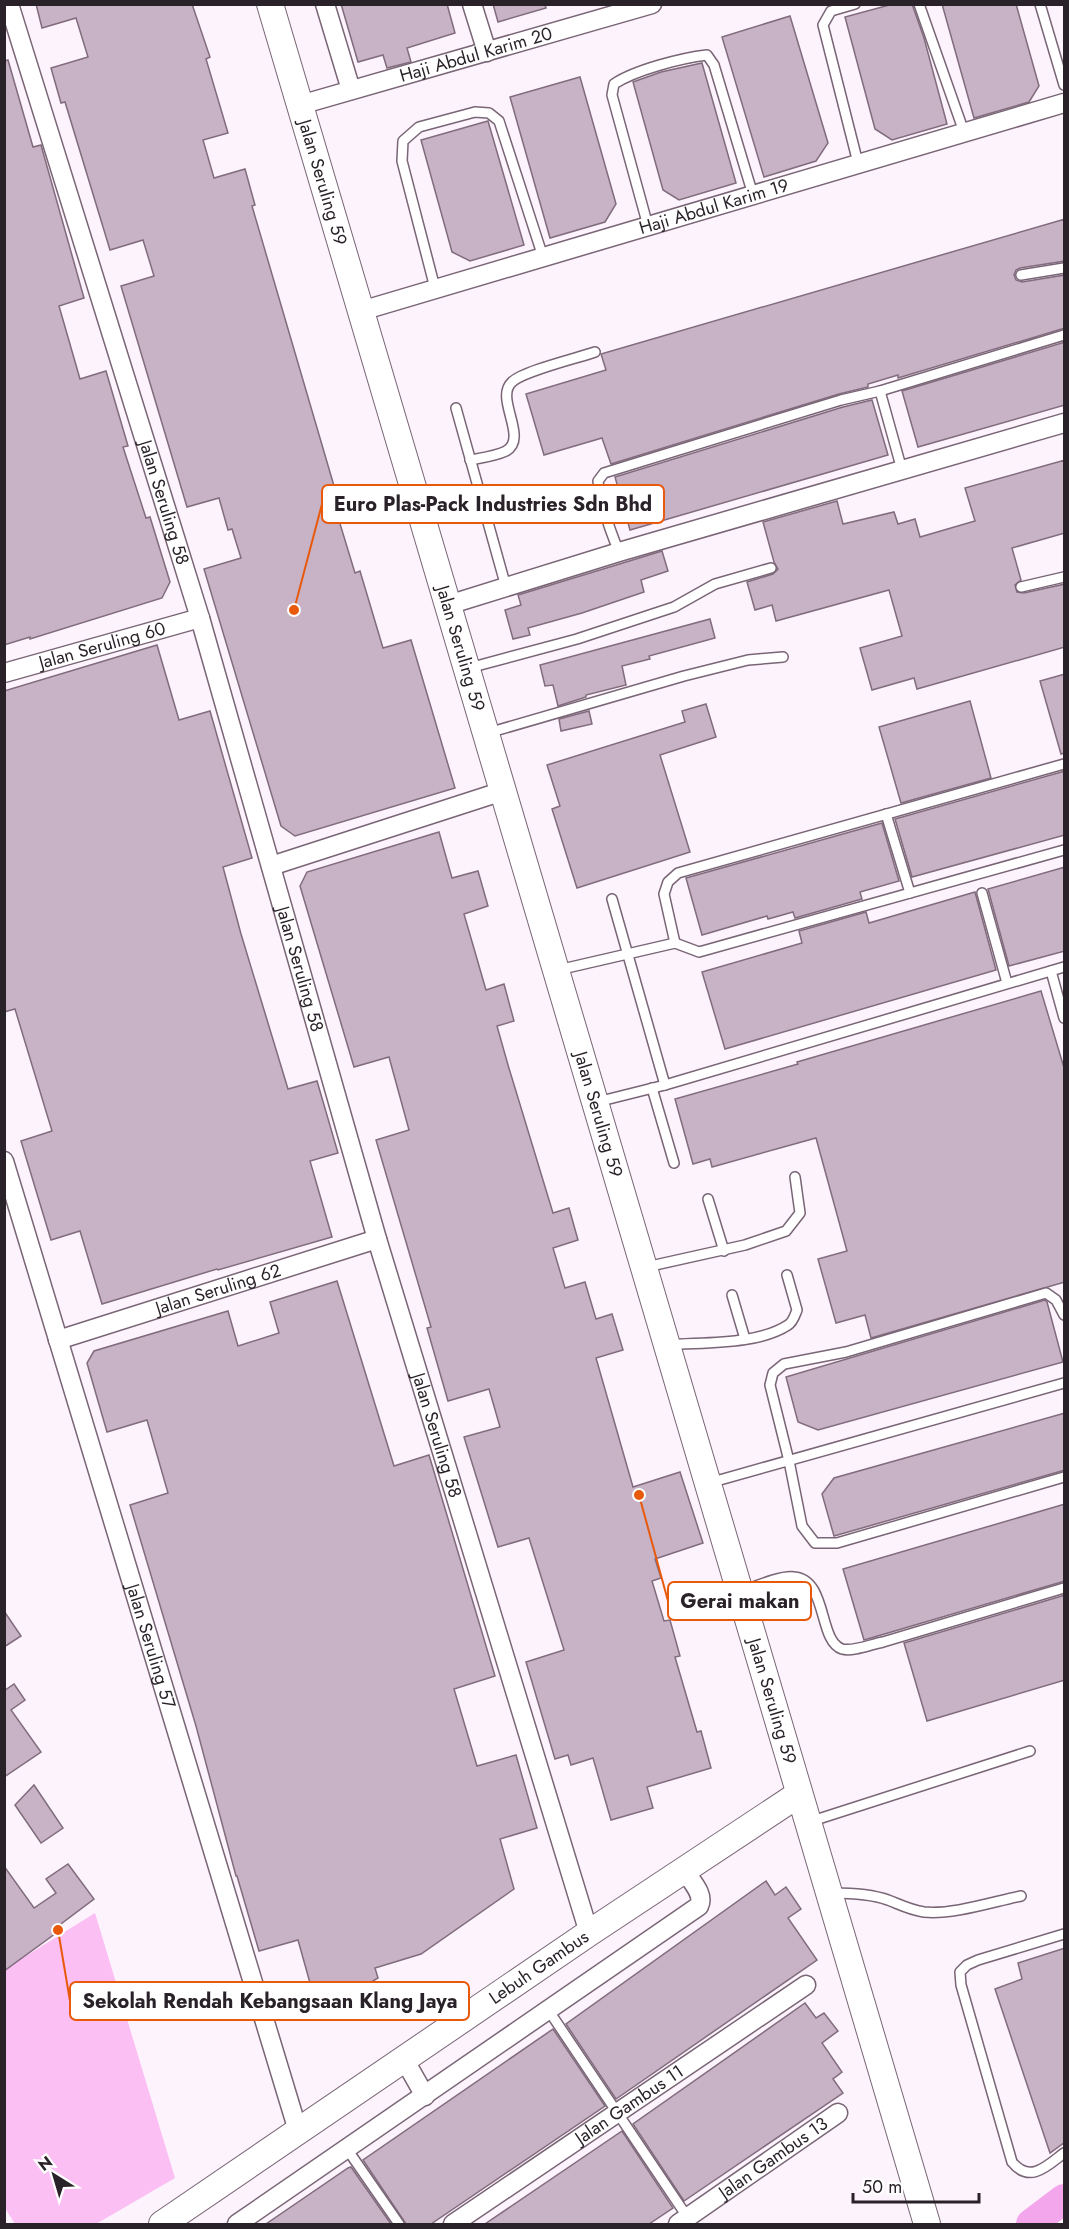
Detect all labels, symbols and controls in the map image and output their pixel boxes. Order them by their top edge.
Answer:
street label: Haji Abdul Karim 20 [396,20,556,89]
street label: Jalan Seruling 59 [291,114,354,248]
street label: Haji Abdul Karim 19 [636,172,792,241]
street label: Jalan Seruling 58 [132,435,196,568]
callout: Euro Plas-Pack Industries Sdn Bhd [322,485,664,523]
text: Euro Plas-Pack Industries Sdn Bhd [334,490,652,519]
street label: Jalan Seruling 59 [429,580,492,714]
street label: Jalan Seruling 60 [34,615,169,676]
street label: Jalan Seruling 58 [269,901,330,1035]
street label: Jalan Seruling 59 [567,1046,630,1180]
street label: Jalan Seruling 62 [150,1257,284,1322]
street label: Jalan Seruling 58 [405,1368,468,1501]
street label: Jalan Seruling 57 [119,1579,182,1712]
callout: Gerai makan [668,1582,811,1620]
text: Gerai makan [680,1587,800,1616]
street label: Jalan Seruling 59 [741,1633,803,1767]
street label: Lebuh Gambus [484,1924,594,2011]
callout: Sekolah Rendah Kebangsaan Klang Jaya [70,1982,469,2020]
text: Sekolah Rendah Kebangsaan Klang Jaya [82,1987,458,2016]
street label: Jalan Gambus 11 [568,2059,689,2152]
street label: Jalan Gambus 13 [712,2111,833,2206]
north arrow [24,2145,84,2205]
text: N [33,2150,57,2176]
scale bar [853,2166,979,2204]
text: 50 m [862,2174,902,2200]

